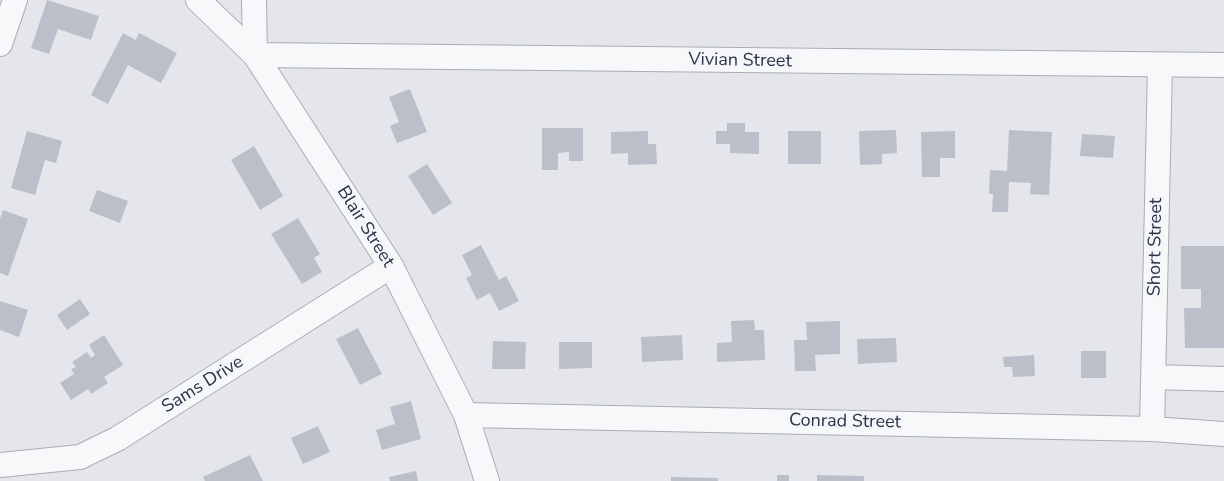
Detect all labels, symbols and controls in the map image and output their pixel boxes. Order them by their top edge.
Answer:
street label: Vivian Street [688,49,792,73]
street label: Blair Street [332,183,398,271]
street label: Short Street [1144,198,1168,296]
street label: Sams Drive [158,351,248,419]
street label: Conrad Street [789,410,901,434]

